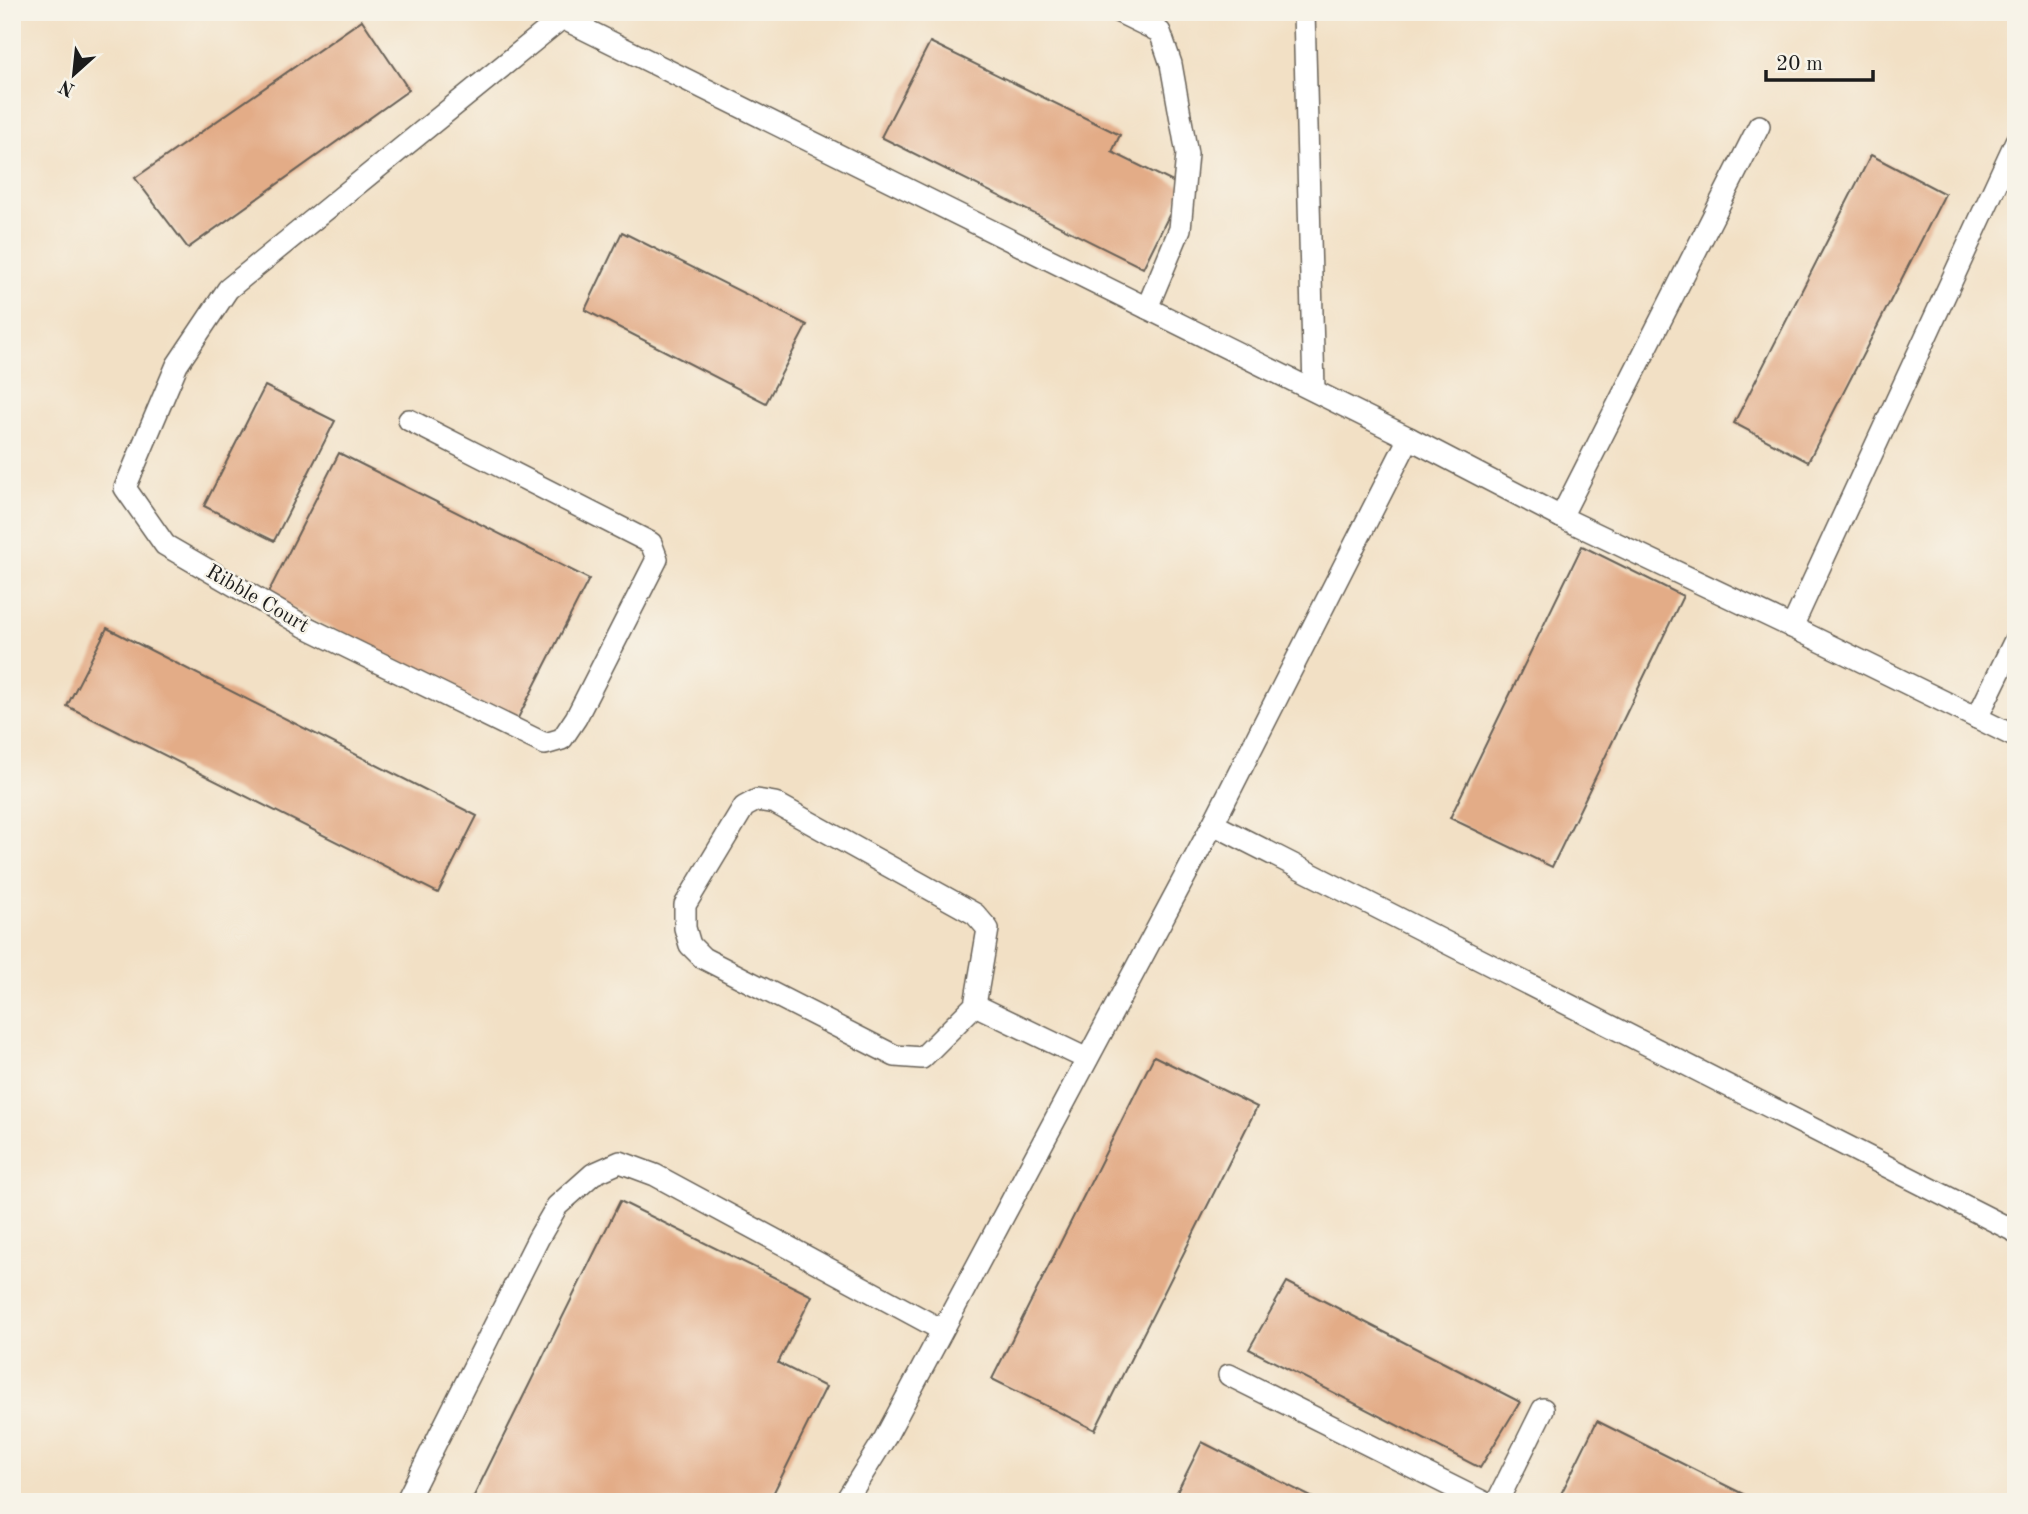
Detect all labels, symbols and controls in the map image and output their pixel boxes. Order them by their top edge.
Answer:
north arrow [38,38,108,108]
scale bar [1766,38,1872,82]
text: 20 m [1776,54,1823,75]
text: N [56,75,78,99]
street label: Ribble Court [202,561,312,637]

